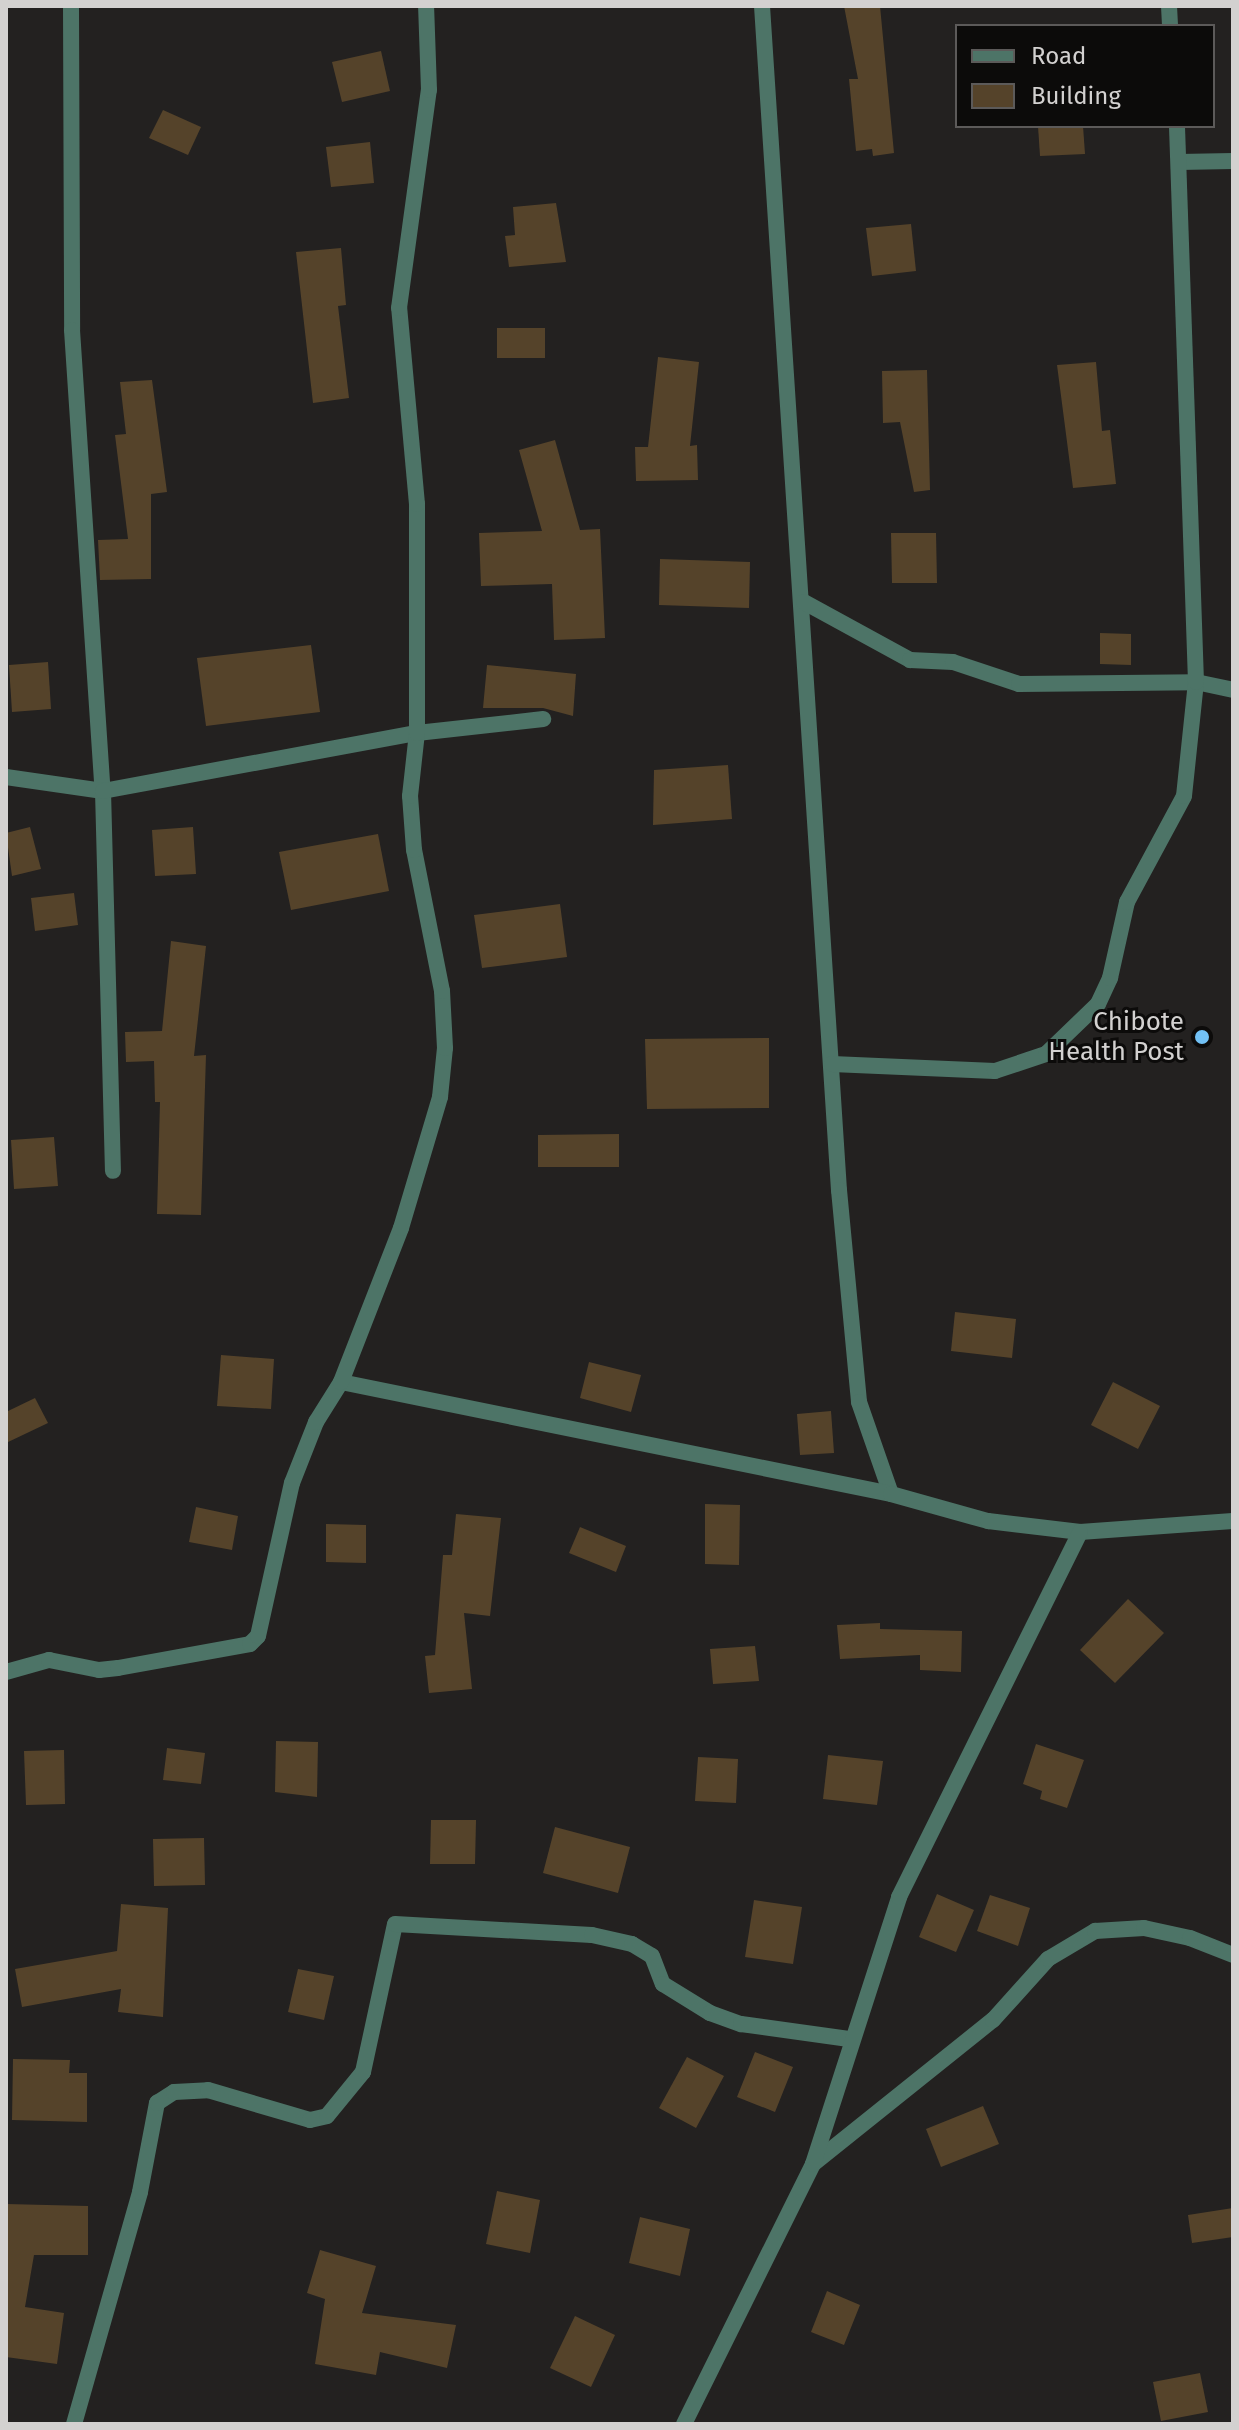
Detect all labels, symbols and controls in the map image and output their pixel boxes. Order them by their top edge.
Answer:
legend [955,24,1215,128]
text: Road [1031,42,1086,70]
text: Building [1031,82,1121,110]
place label: Chibote Health Post [1048,1006,1184,1068]
marker: Chibote Health Post [1191,1026,1213,1048]

